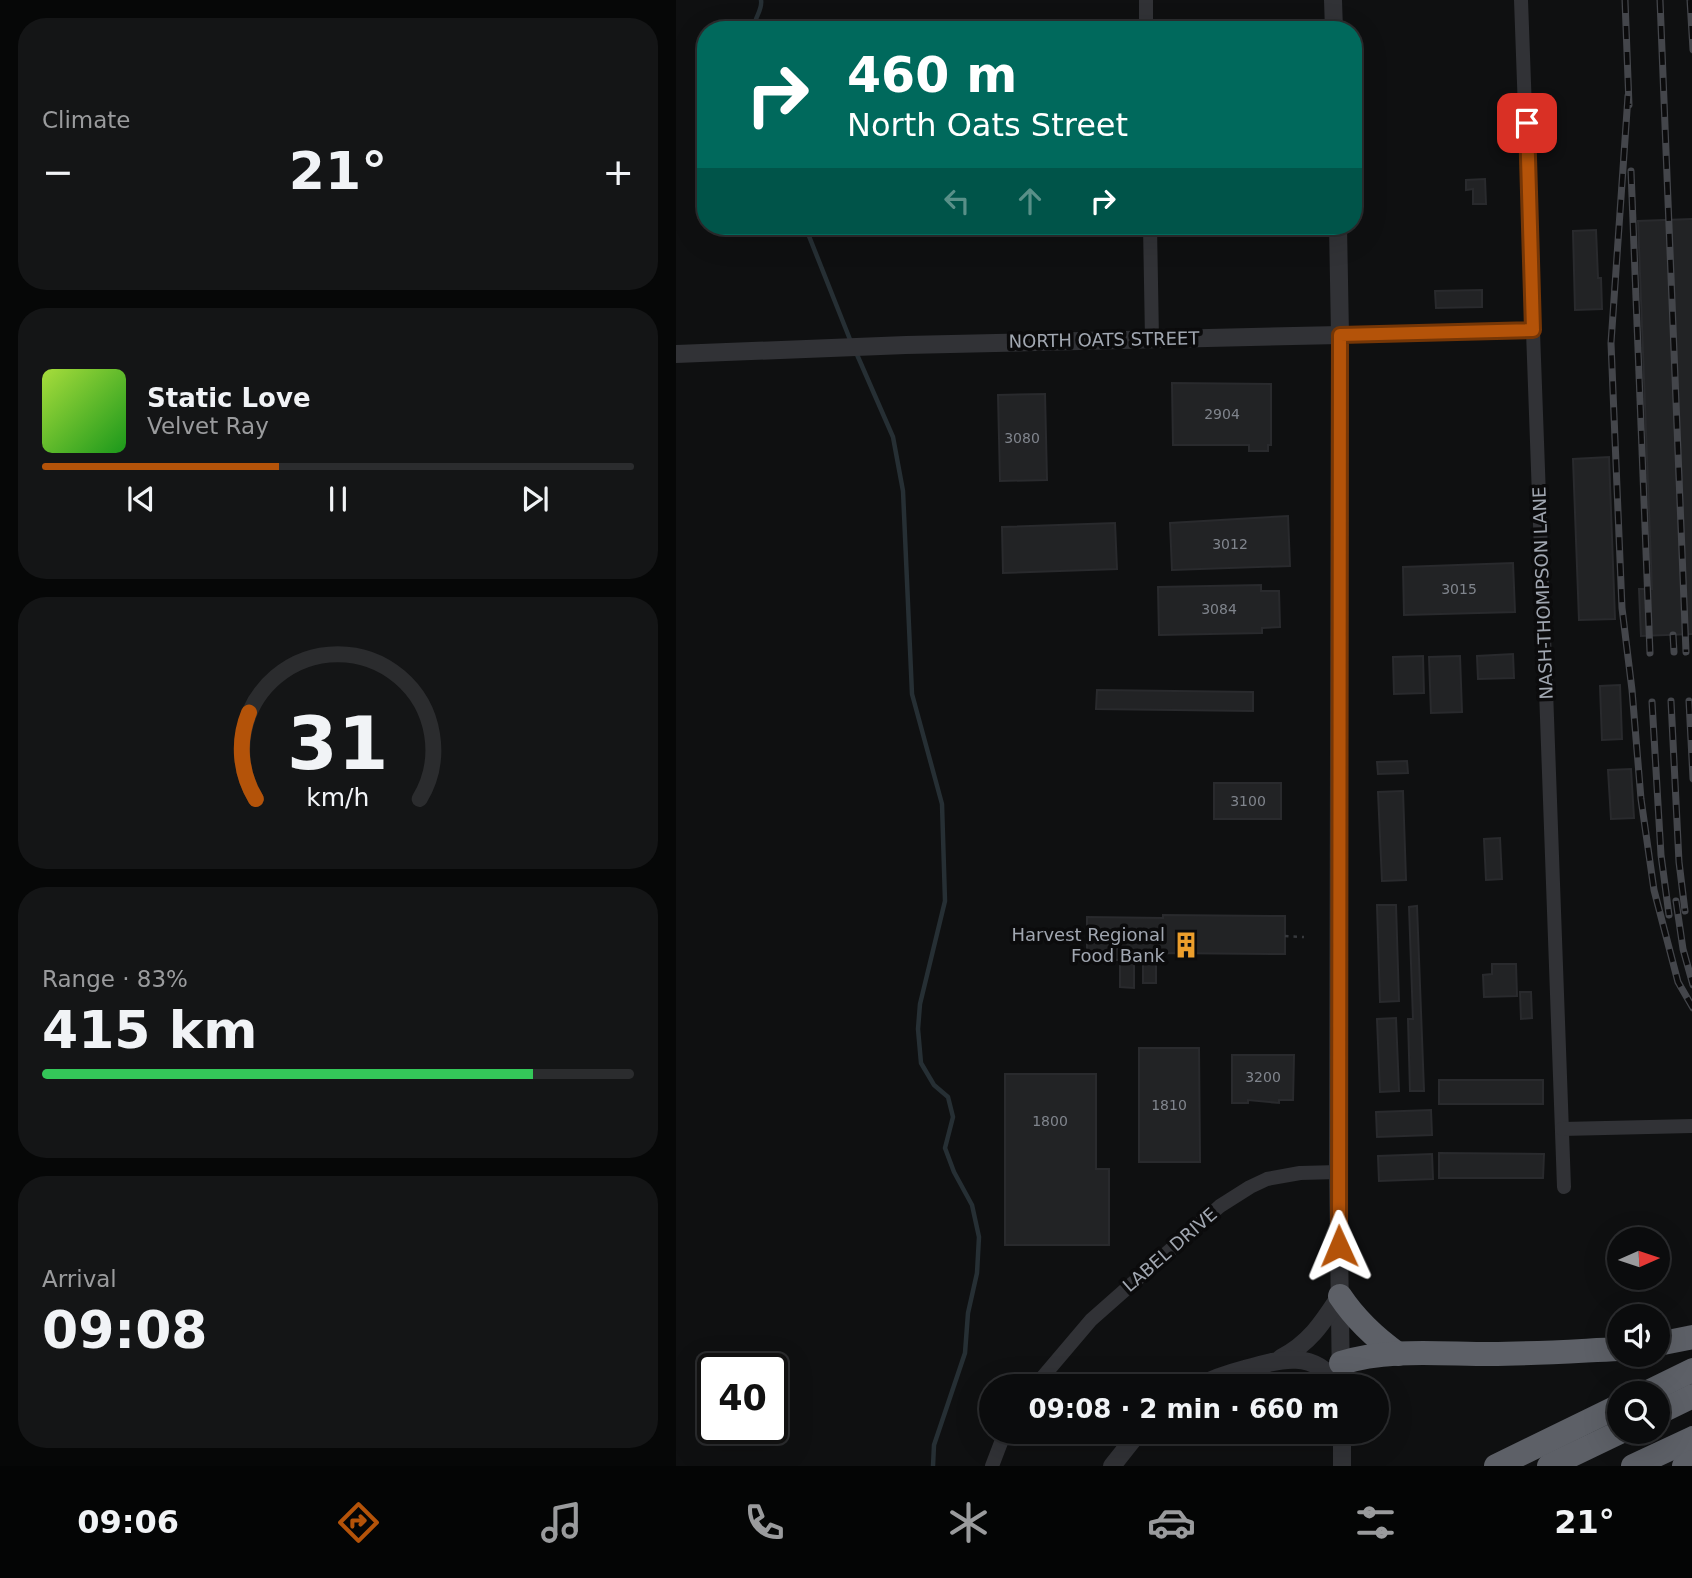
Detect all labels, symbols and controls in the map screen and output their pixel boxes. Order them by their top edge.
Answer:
text: 460 m [847,47,1017,104]
icon: right [732,49,823,140]
pin [1497,93,1557,153]
icon: arrive [1508,104,1546,142]
text: North Oats Street [847,106,1128,144]
text: Climate [42,107,131,133]
text: 21° [289,141,387,201]
text: − [42,150,74,194]
text: + [602,150,634,194]
icon: left [938,182,976,220]
icon: ahead [1011,182,1049,220]
icon: right [1084,182,1122,220]
street label: NORTH OATS STREET [1008,327,1200,352]
text: Static Love [147,383,311,413]
house number: 2904 [1204,406,1240,422]
text: Velvet Ray [147,413,269,439]
house number: 3080 [1004,430,1040,446]
icon: previous [122,480,160,518]
icon: pause [319,480,357,518]
icon: next [516,480,554,518]
street label: NASH-THOMPSON LANE [1528,486,1557,700]
house number: 3012 [1212,536,1248,552]
house number: 3015 [1441,581,1477,597]
house number: 3084 [1201,601,1237,617]
text: 31 [287,701,389,786]
text: km/h [306,783,370,812]
house number: 3100 [1230,793,1266,809]
place label: Harvest Regional Food Bank [1011,924,1166,966]
building icon: Harvest Regional Food Bank [1171,930,1201,960]
text: Range · 83% [42,966,188,992]
text: 415 km [42,1000,257,1060]
house number: 3200 [1245,1069,1281,1085]
house number: 1810 [1151,1097,1187,1113]
house number: 1800 [1032,1113,1068,1129]
street label: LABEL DRIVE [1118,1203,1221,1296]
position arrow [1302,1209,1376,1283]
north arrow [1607,1227,1670,1290]
map controls [1607,1227,1670,1444]
text: Arrival [42,1266,117,1292]
text: 09:08 [42,1300,208,1360]
button: sound [1607,1304,1670,1367]
speed limit sign: 40 [697,1353,788,1444]
button: search [1607,1381,1670,1444]
text: 09:08 · 2 min · 660 m [1029,1394,1339,1424]
icon: directions [334,1498,383,1547]
icon: music [537,1498,586,1547]
icon: phone [740,1498,789,1547]
icon: climate [944,1498,993,1547]
icon: car [1147,1498,1196,1547]
icon: filters [1351,1498,1400,1547]
text: 09:06 [77,1503,179,1541]
text: 21° [1554,1503,1615,1541]

